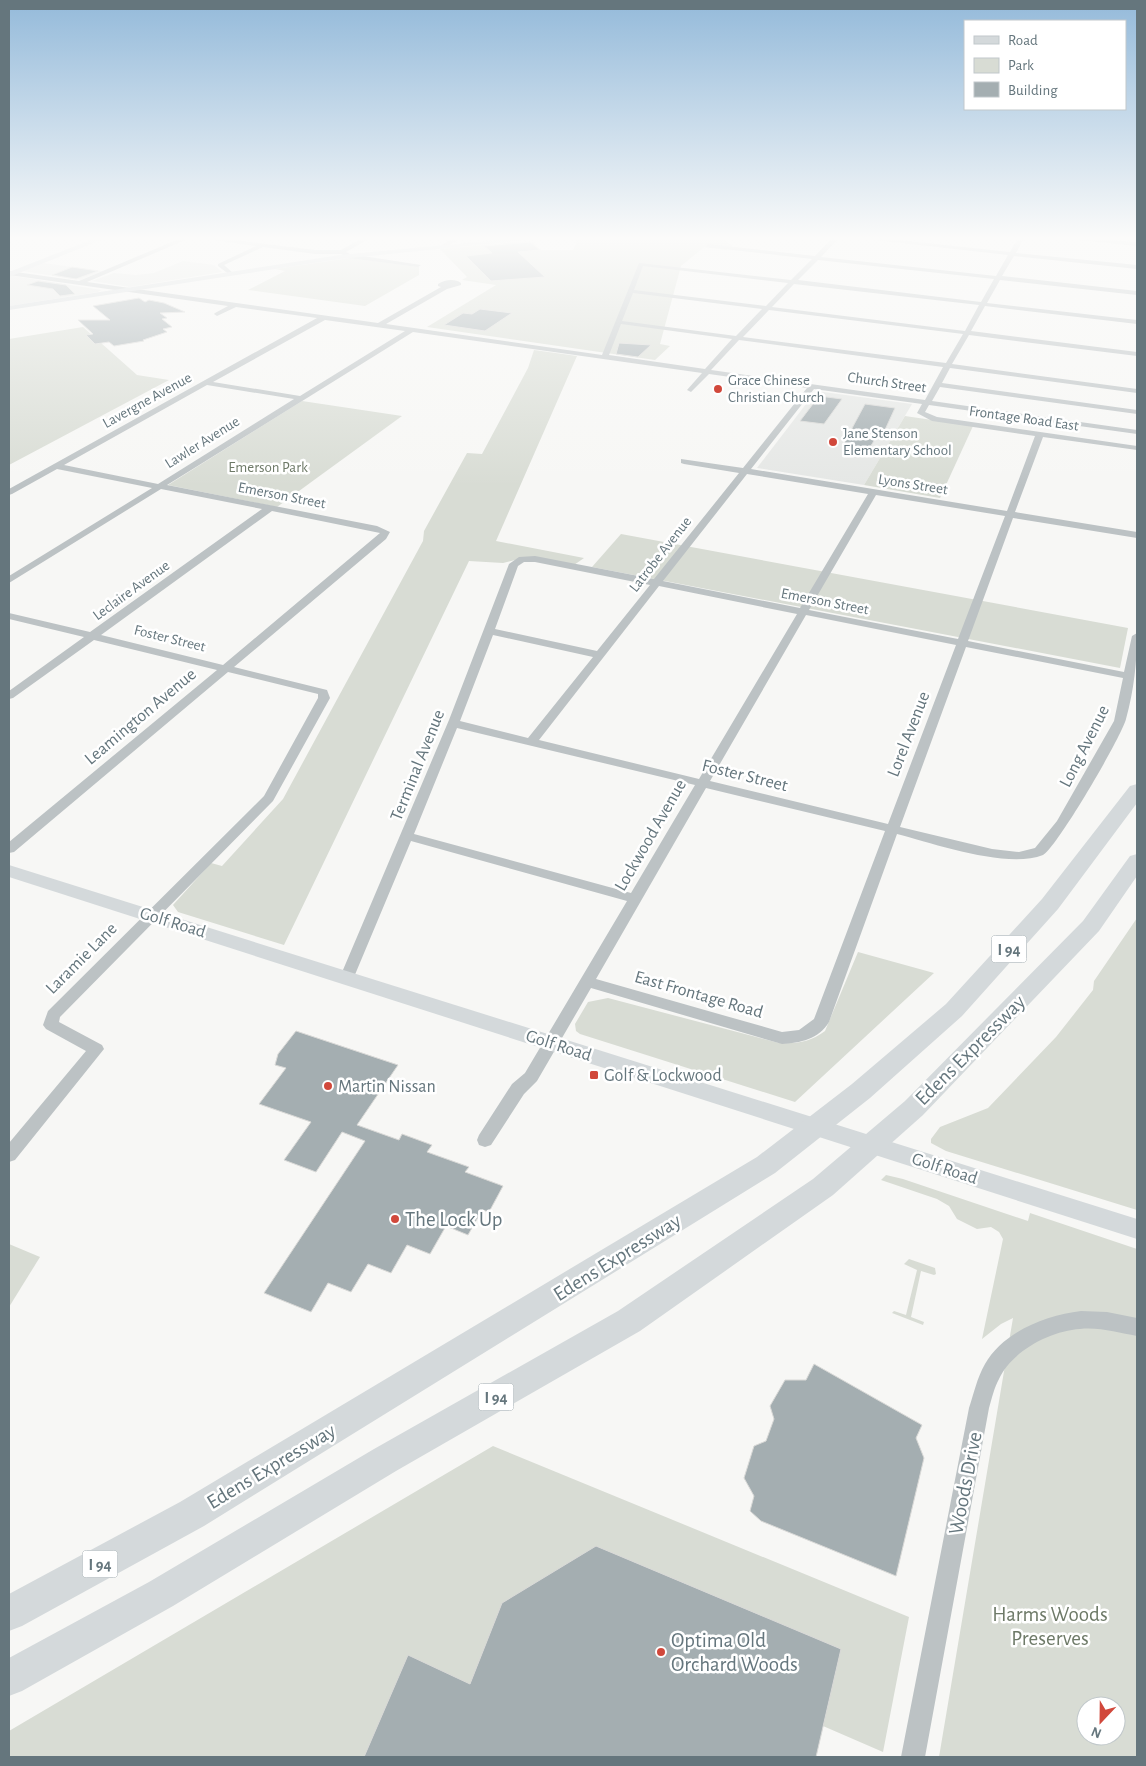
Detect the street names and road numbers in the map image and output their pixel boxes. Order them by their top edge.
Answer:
street label: Lavergne Avenue [100,370,194,431]
street label: Church Street [847,370,927,395]
street label: Frontage Road East [968,403,1080,434]
street label: Lawler Avenue [162,414,242,471]
street label: Lyons Street [877,472,949,497]
street label: Emerson Street [237,480,327,511]
street label: Latrobe Avenue [626,514,694,595]
street label: Leclaire Avenue [90,558,173,623]
street label: Emerson Street [780,586,870,617]
street label: Foster Street [133,622,207,655]
street label: Leamington Avenue [81,665,200,768]
street label: Lorel Avenue [884,689,933,780]
street label: Long Avenue [1057,703,1113,790]
street label: Terminal Avenue [387,707,448,823]
street label: Foster Street [700,757,790,795]
street label: Lockwood Avenue [612,777,690,894]
street label: Golf Road [138,904,208,941]
street label: Laramie Lane [43,920,121,998]
road number: I 94 [992,936,1026,962]
street label: East Frontage Road [632,968,765,1022]
street label: Edens Expressway [911,991,1029,1109]
street label: Golf Road [524,1027,594,1065]
street label: Golf Road [910,1150,980,1188]
street label: Edens Expressway [550,1210,685,1305]
road number: I 94 [478,1384,514,1410]
street label: Edens Expressway [203,1420,339,1513]
street label: Woods Drive [945,1430,986,1536]
road number: I 94 [82,1550,118,1578]

